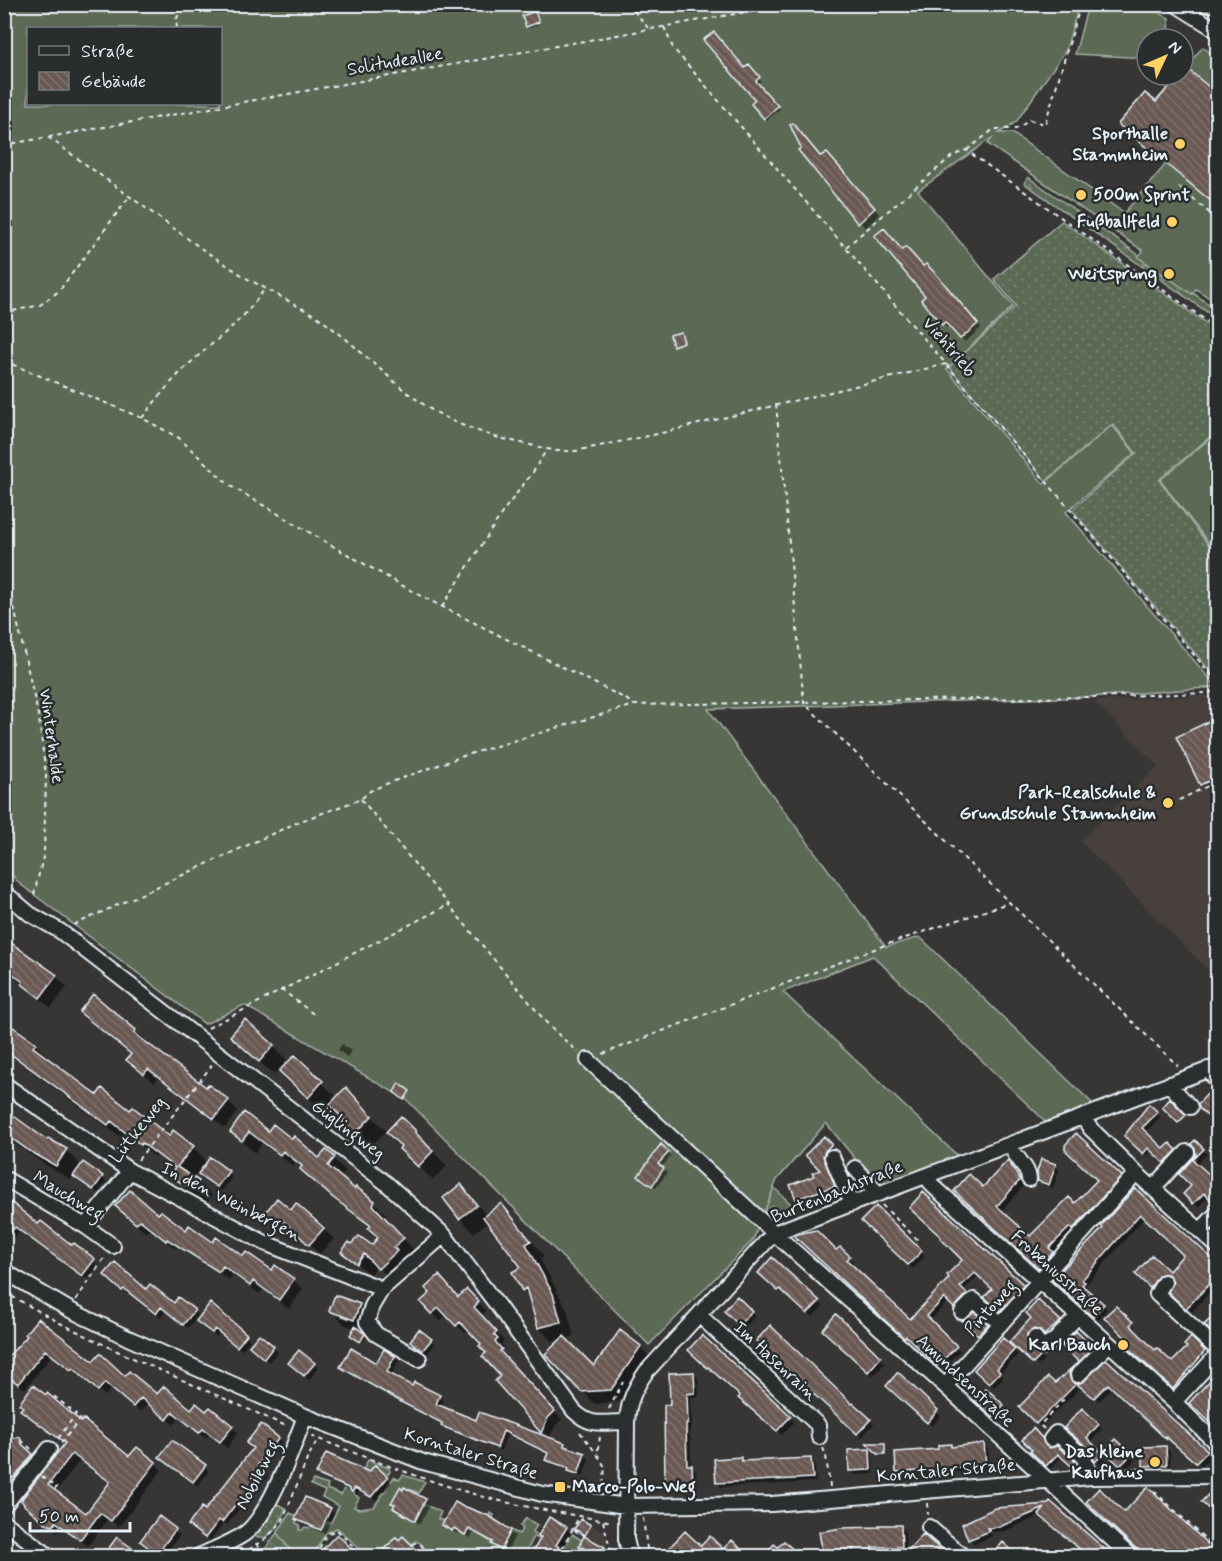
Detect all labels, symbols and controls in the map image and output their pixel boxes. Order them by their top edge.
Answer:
legend [27,27,222,105]
north arrow [1135,27,1195,87]
text: N [1163,36,1186,59]
text: Straße [81,40,134,64]
street label: Solitudeallee [345,42,445,82]
text: Gebäude [81,70,146,94]
place label: Sporthalle Stammheim [1072,122,1168,167]
marker: Sporthalle Stammheim [1173,137,1187,151]
place label: 500m Sprint [1093,183,1190,207]
marker: 500m Sprint [1074,188,1088,202]
place label: Fußballfeld [1077,210,1160,234]
marker: Fußballfeld [1165,215,1179,229]
place label: Weitsprung [1067,262,1157,288]
marker: Weitsprung [1162,267,1176,281]
street label: Viehtrieb [916,312,982,382]
street label: Winterhalde [32,687,70,785]
place label: Park-Realschule & Grundschule Stammheim [959,781,1156,826]
marker: Park-Realschule & Grundschule Stammheim [1161,796,1175,810]
street label: Lütkeweg [104,1092,172,1168]
street label: Güglingweg [305,1094,390,1167]
street label: Burtenbachstraße [767,1155,907,1229]
street label: In den Weinbergen [156,1156,305,1249]
street label: Mauchweg [27,1165,108,1228]
street label: Frobeniusstraße [1005,1225,1109,1321]
street label: Pintoweg [959,1275,1024,1343]
street label: Im Hasenrain [728,1316,822,1406]
street label: Amundsenstraße [910,1329,1020,1433]
place label: Karl Bauch [1029,1333,1111,1357]
marker: Karl Bauch [1116,1338,1130,1352]
street label: Korntaler Straße [401,1422,541,1486]
street label: Nobileweg [230,1436,288,1515]
place label: Das kleine Kaufhaus [1065,1440,1143,1485]
street label: Korntaler Straße [876,1453,1016,1489]
marker: Das kleine Kaufhaus [1148,1455,1162,1469]
place label: Marco-Polo-Weg [572,1475,696,1501]
marker: Marco-Polo-Weg [553,1480,567,1494]
scale bar [30,1495,130,1533]
text: 50 m [39,1505,79,1529]

